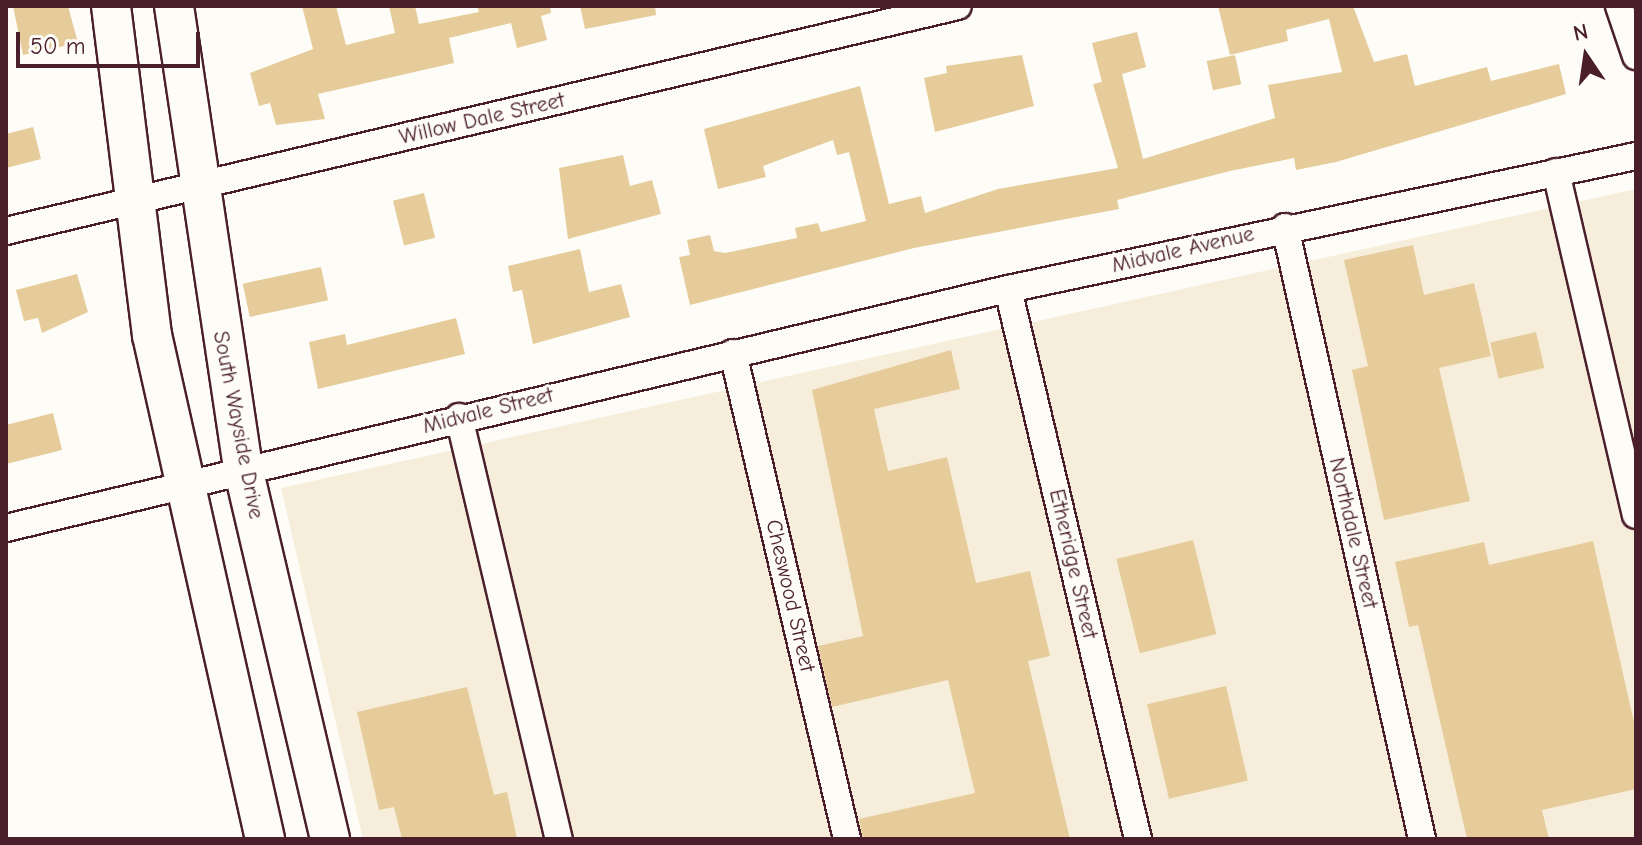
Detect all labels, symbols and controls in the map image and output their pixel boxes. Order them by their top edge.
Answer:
scale bar [20,16,204,66]
north arrow [1546,16,1626,96]
text: N [1571,18,1591,47]
text: 50 m [30,32,86,60]
street label: Willow Dale Street [397,87,567,151]
street label: Midvale Avenue [1109,221,1257,279]
street label: South Wayside Drive [207,329,269,521]
street label: Midvale Street [420,382,556,440]
street label: Northdale Street [1323,455,1383,611]
street label: Etheridge Street [1043,487,1103,641]
street label: Cheswood Street [760,517,820,675]

